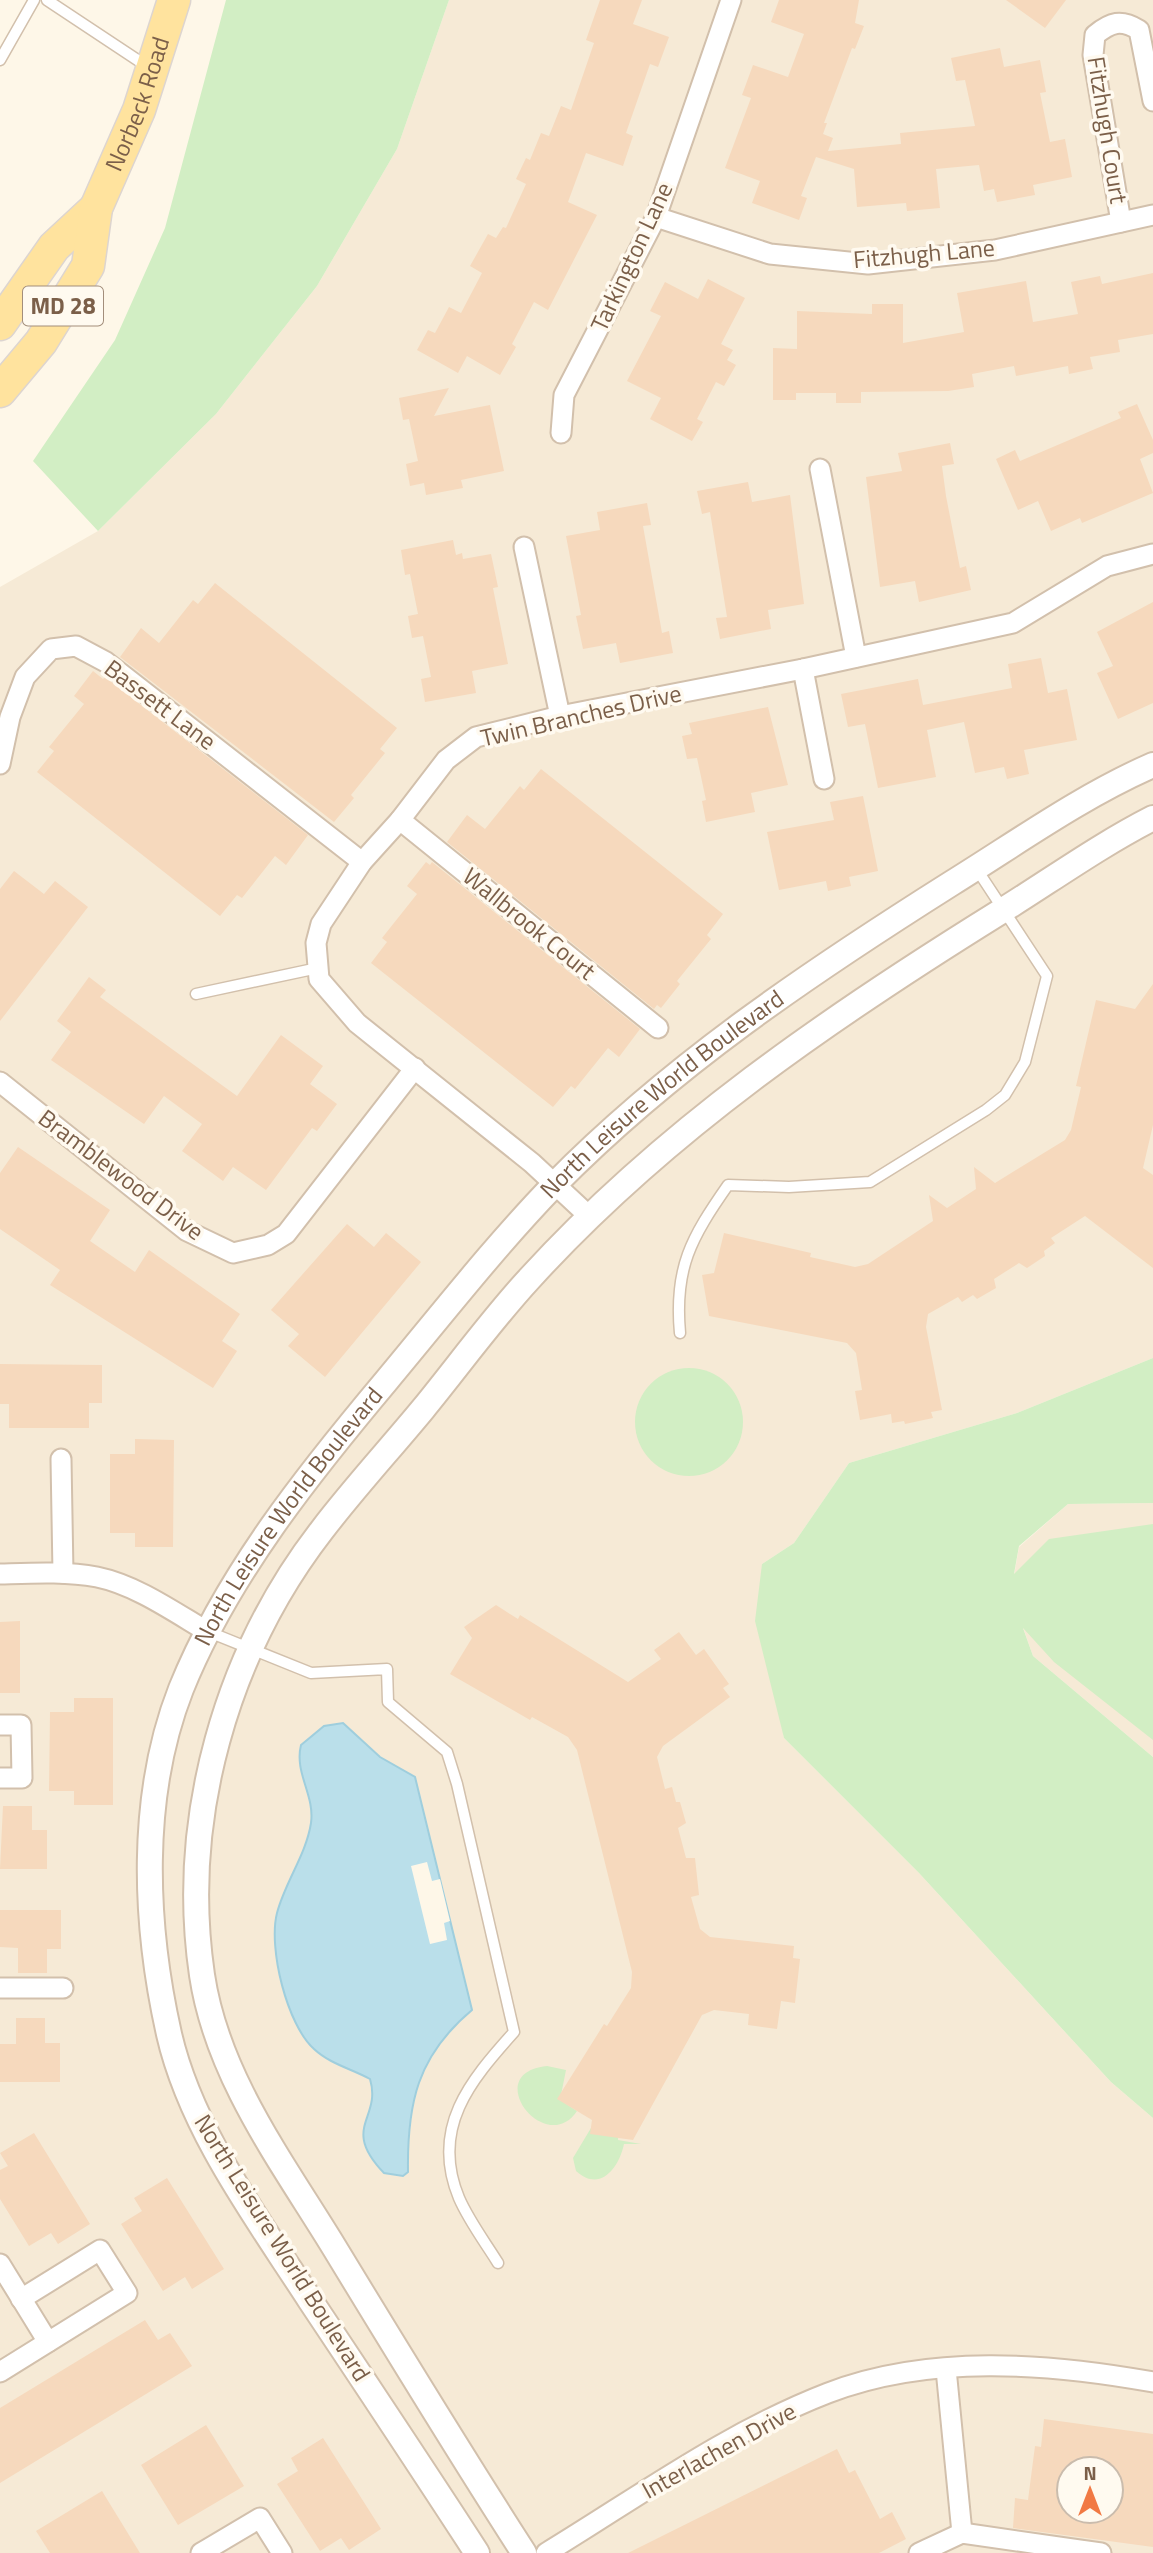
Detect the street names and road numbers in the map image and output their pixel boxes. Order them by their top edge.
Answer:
street label: Norbeck Road [95,32,178,177]
street label: Fitzhugh Court [1079,54,1137,206]
street label: Tarkington Lane [581,176,681,337]
street label: Fitzhugh Lane [852,229,996,277]
road number: MD 28 [23,286,103,326]
street label: Bassett Lane [97,650,224,758]
street label: Twin Branches Drive [477,674,685,756]
street label: Wallbrook Court [455,858,604,988]
street label: North Leisure World Boulevard [531,980,791,1206]
street label: Bramblewood Drive [31,1100,212,1249]
street label: North Leisure World Boulevard [184,1379,391,1652]
street label: North Leisure World Boulevard [186,2107,380,2388]
street label: Interlachen Drive [635,2393,802,2507]

